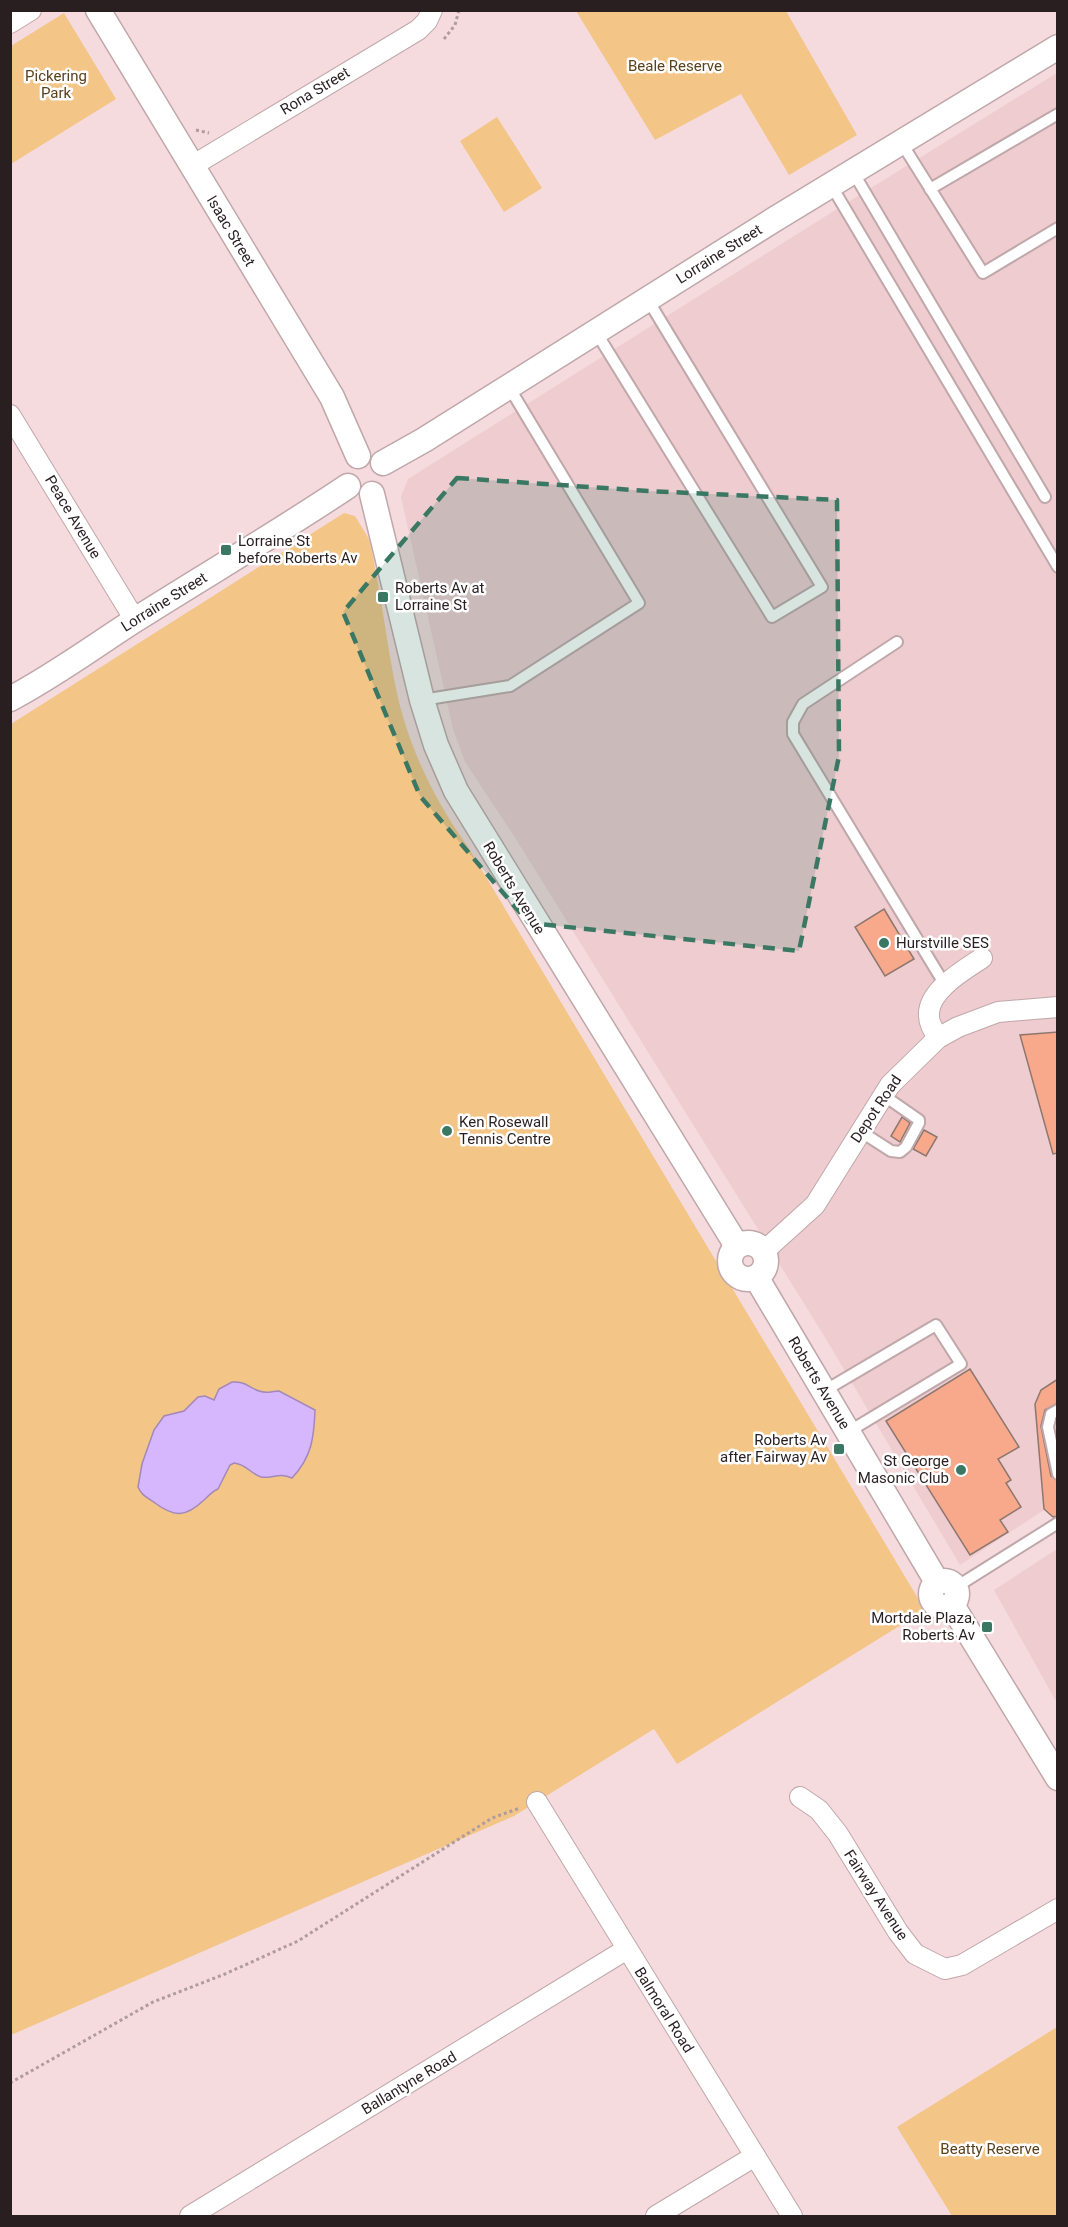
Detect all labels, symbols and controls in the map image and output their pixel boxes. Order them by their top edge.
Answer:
park label: Beale Reserve [628,57,722,75]
street label: Rona Street [277,63,353,119]
park label: Pickering Park [25,67,87,102]
street label: Isaac Street [203,192,259,270]
street label: Lorraine Street [673,220,765,288]
street label: Peace Avenue [41,472,105,562]
place label: Lorraine St before Roberts Av [238,532,357,567]
marker: Lorraine St before Roberts Av [219,543,233,557]
street label: Lorraine Street [118,568,210,636]
place label: Roberts Av at Lorraine St [395,579,485,614]
marker: Roberts Av at Lorraine St [376,590,390,604]
street label: Roberts Avenue [479,838,549,938]
place label: Hurstville SES [896,934,989,952]
marker: Hurstville SES [877,936,891,950]
street label: Depot Road [847,1072,905,1146]
place label: Ken Rosewall Tennis Centre [459,1113,551,1148]
marker: Ken Rosewall Tennis Centre [440,1124,454,1138]
street label: Roberts Avenue [784,1333,854,1433]
place label: Roberts Av after Fairway Av [720,1431,827,1466]
marker: Roberts Av after Fairway Av [832,1442,846,1456]
place label: St George Masonic Club [858,1452,949,1487]
marker: St George Masonic Club [954,1463,968,1477]
place label: Mortdale Plaza, Roberts Av [871,1609,975,1644]
marker: Mortdale Plaza, Roberts Av [980,1620,994,1634]
street label: Fairway Avenue [840,1846,912,1944]
street label: Balmoral Road [631,1964,697,2056]
street label: Ballantyne Road [358,2048,460,2118]
park label: Beatty Reserve [940,2140,1040,2158]

